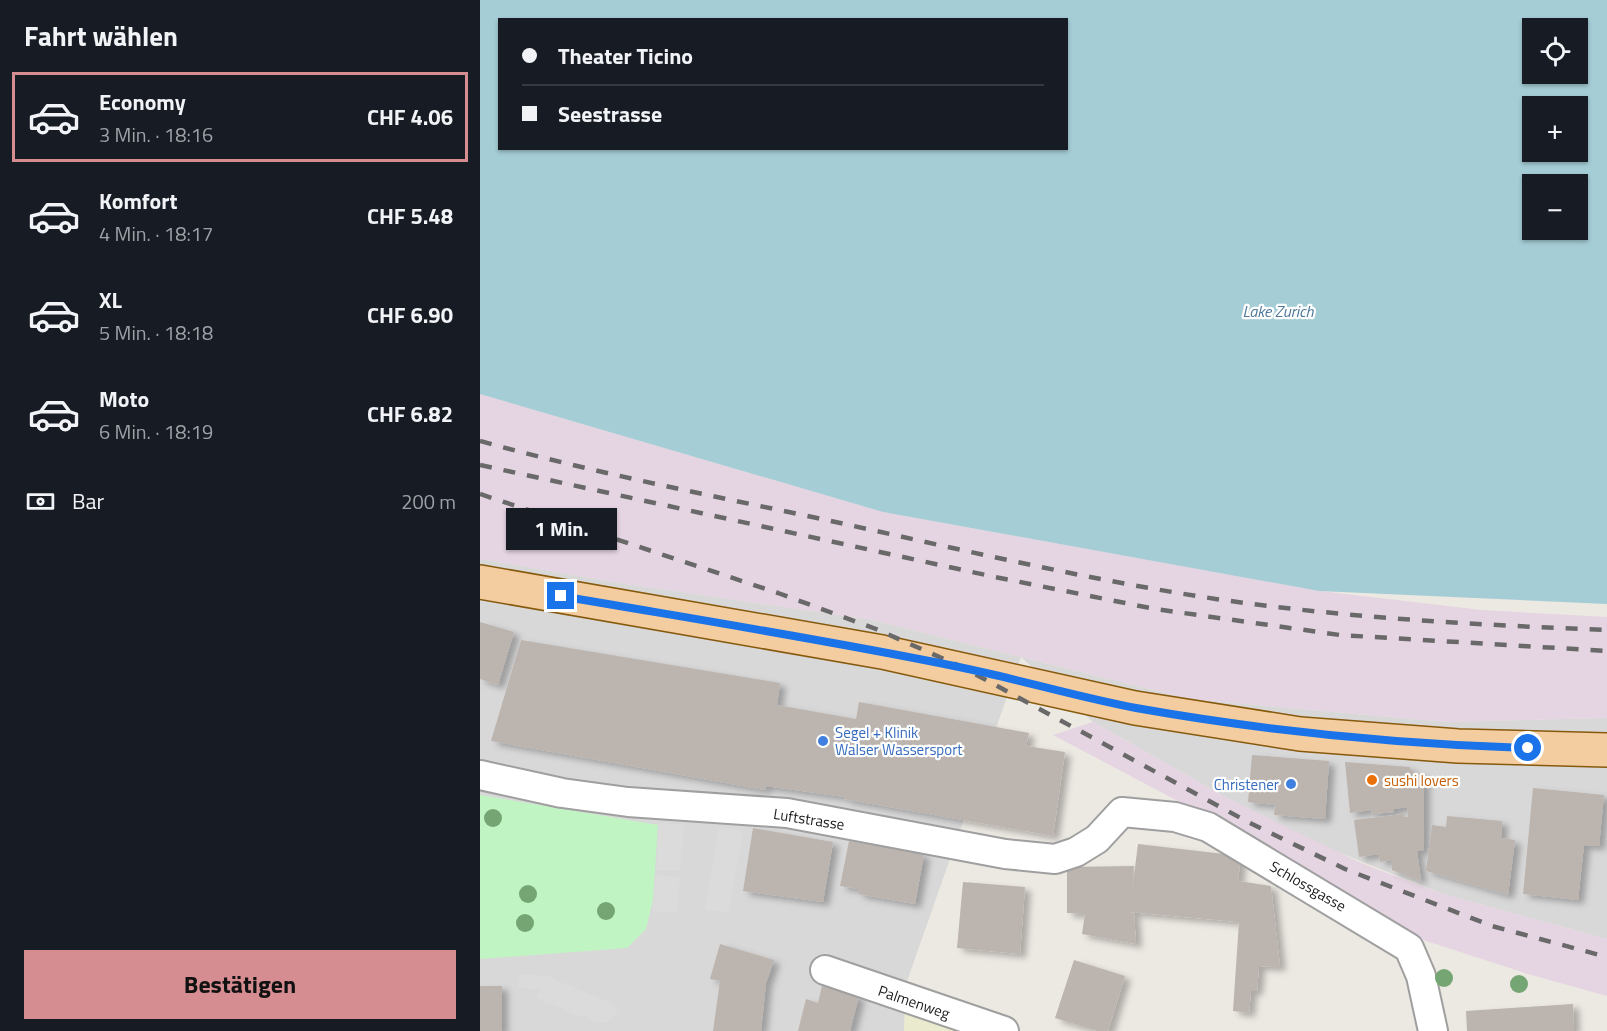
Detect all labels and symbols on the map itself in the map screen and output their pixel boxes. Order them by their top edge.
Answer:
water label: Lake Zurich [1242,299,1315,323]
callout: 1 Min. [506,509,616,551]
route end [547,582,574,609]
place label: Segel + Klinik Walser Wassersport [835,721,963,761]
marker: Segel + Klinik Walser Wassersport [816,734,830,748]
route start [1514,734,1541,761]
place label: sushi lovers [1384,769,1459,792]
place label: Christener [1214,773,1279,796]
marker: sushi lovers [1365,773,1379,787]
marker: Christener [1284,777,1298,791]
street label: Luftstrasse [772,802,846,836]
street label: Schlossgasse [1266,855,1350,917]
street label: Palmenweg [875,979,953,1025]

